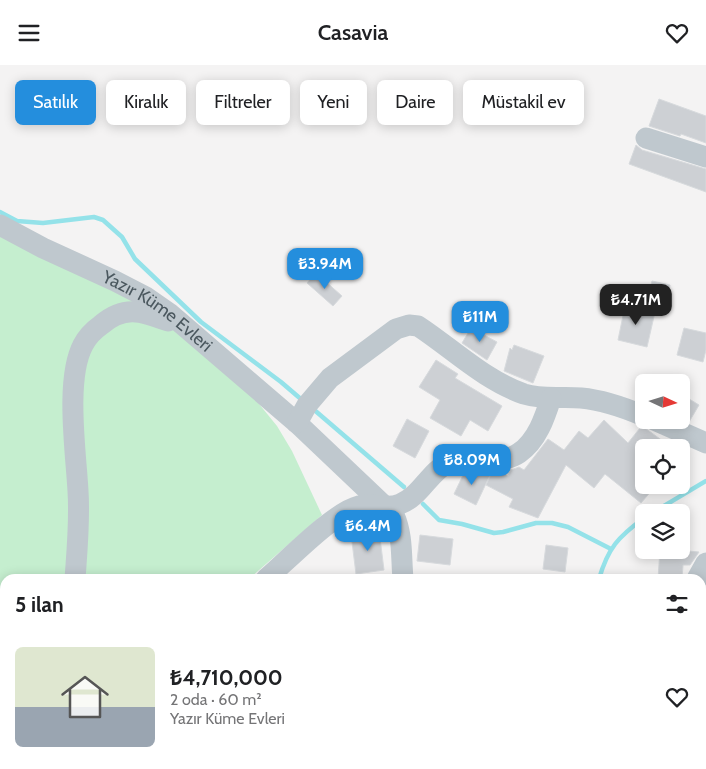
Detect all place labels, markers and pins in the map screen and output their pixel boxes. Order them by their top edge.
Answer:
pin: ₺3.94M [284,247,366,290]
pin: ₺4.71M [595,283,677,326]
pin: ₺11M [450,301,510,343]
pin: ₺8.09M [431,443,513,486]
pin: ₺6.4M [333,509,403,552]

